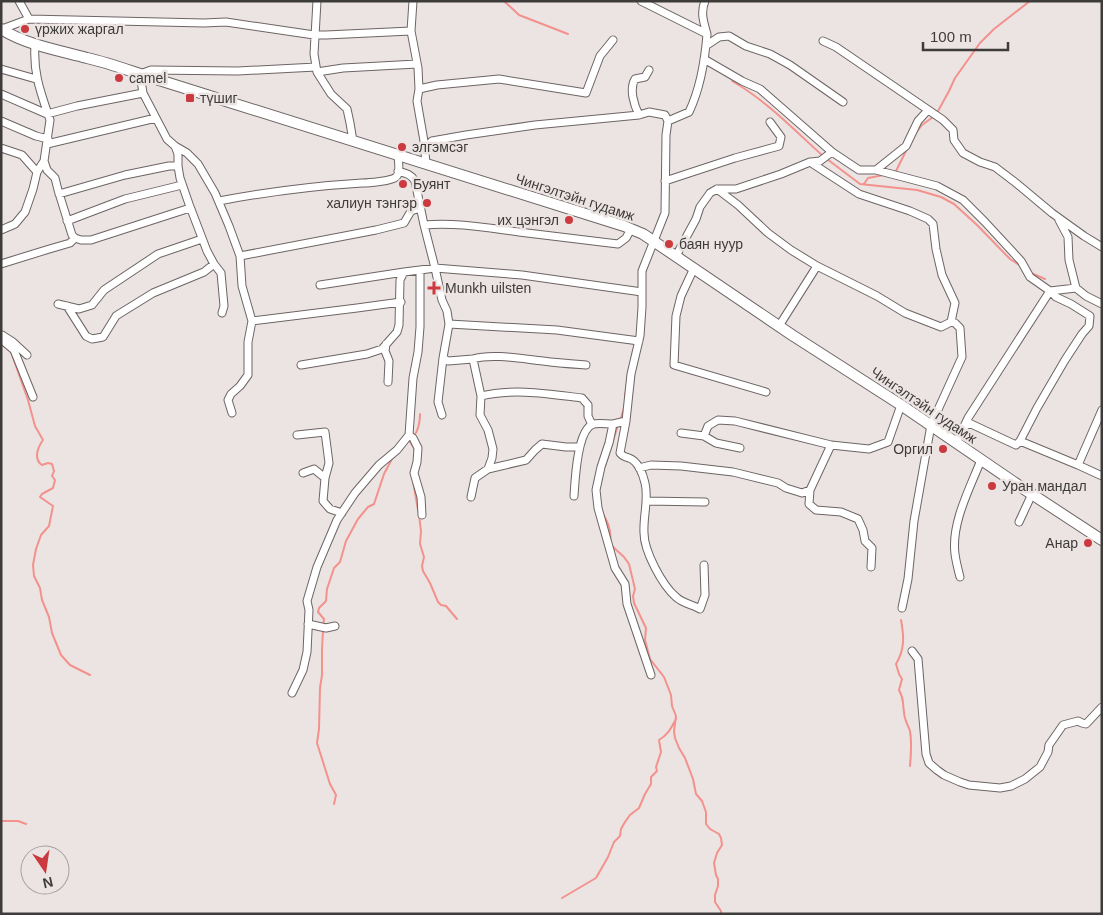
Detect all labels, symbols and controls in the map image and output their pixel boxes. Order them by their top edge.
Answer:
scale bar [923,20,1008,52]
place label: үржих жаргал [35,21,124,37]
marker: үржих жаргал [19,23,31,35]
text: 100 m [930,28,972,45]
place label: camel [129,70,166,86]
marker: camel [113,72,125,84]
place label: түшиг [200,90,238,106]
marker: түшиг [184,92,196,104]
place label: элгэмсэг [412,139,468,155]
marker: элгэмсэг [396,141,408,153]
street label: Чингэлтэйн гудамж [513,170,637,224]
place label: Буянт [413,176,451,192]
marker: Буянт [397,178,409,190]
place label: халиун тэнгэр [326,195,417,211]
marker: халиун тэнгэр [421,197,433,209]
place label: их цэнгэл [497,212,559,228]
marker: их цэнгэл [563,214,575,226]
place label: баян нуур [679,236,743,252]
marker: баян нуур [663,238,675,250]
place label: Munkh uilsten [445,280,531,296]
marker: Munkh uilsten [427,281,441,295]
street label: Чингэлтэйн гудамж [868,364,981,447]
place label: Оргил [893,441,933,457]
marker: Оргил [937,443,949,455]
place label: Уран мандал [1002,478,1087,494]
marker: Уран мандал [986,480,998,492]
place label: Анар [1045,535,1078,551]
marker: Анар [1082,537,1094,549]
north arrow [20,845,70,895]
text: N [41,874,55,892]

